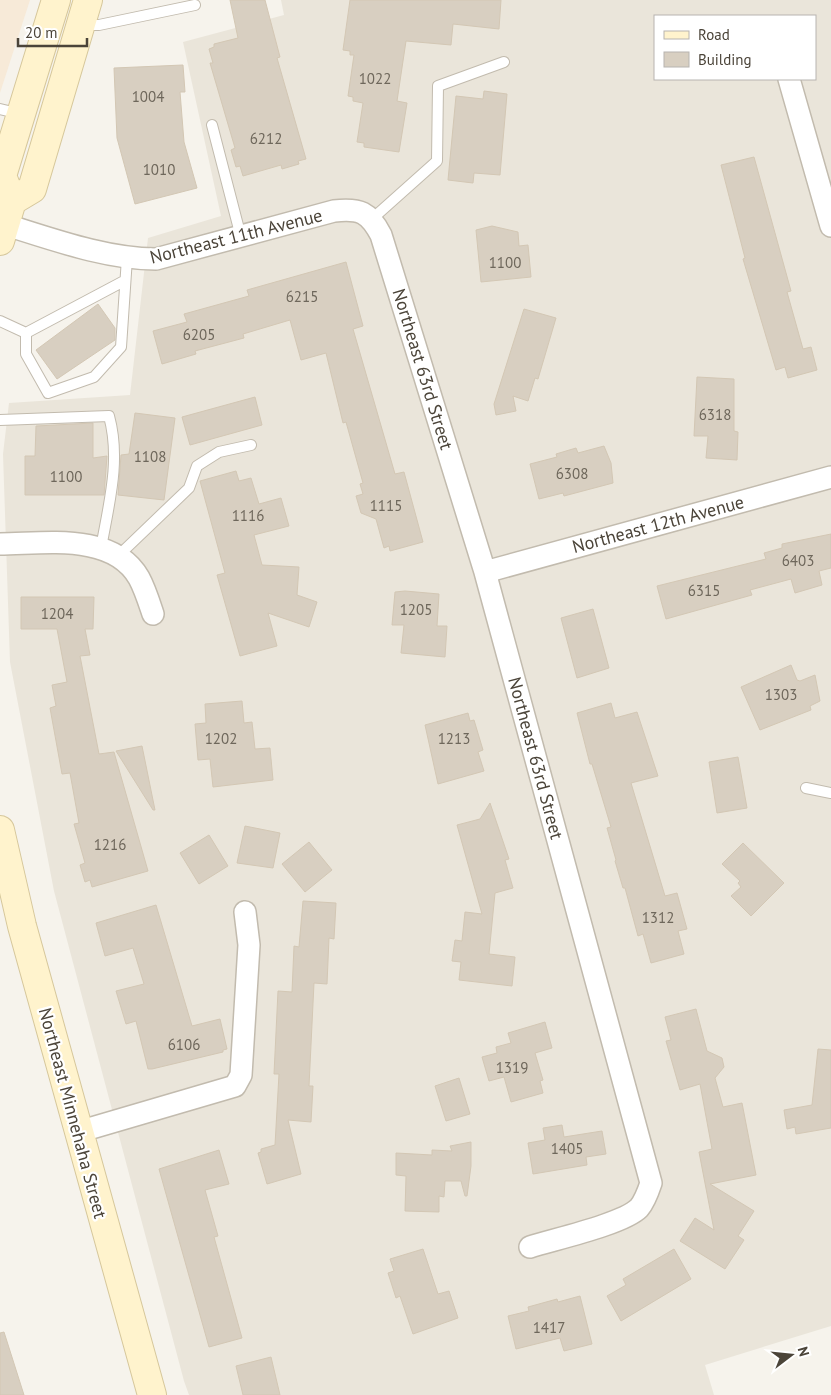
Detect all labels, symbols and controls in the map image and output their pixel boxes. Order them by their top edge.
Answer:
scale bar [18,15,86,47]
legend [654,15,816,80]
text: 20 m [25,23,58,42]
text: Road [698,25,730,44]
text: Building [698,50,752,69]
house number: 1022 [359,69,391,88]
house number: 1004 [132,87,164,106]
house number: 6212 [250,129,282,148]
house number: 1010 [143,160,175,179]
street label: Northeast 11th Avenue [147,203,325,269]
house number: 1100 [489,253,521,272]
street label: Northeast 63rd Street [388,286,458,452]
house number: 6215 [286,287,318,306]
house number: 6205 [183,325,215,344]
house number: 6318 [699,405,731,424]
house number: 1108 [134,447,166,466]
house number: 6308 [556,464,588,483]
house number: 1100 [50,467,82,486]
street label: Northeast 12th Avenue [570,490,746,558]
house number: 1115 [370,496,402,515]
house number: 1116 [232,506,264,525]
house number: 6403 [782,551,814,570]
house number: 6315 [688,581,720,600]
house number: 1205 [400,600,432,619]
house number: 1204 [41,604,73,623]
street label: Northeast 63rd Street [503,674,569,842]
house number: 1303 [765,685,797,704]
house number: 1202 [205,729,237,748]
house number: 1213 [438,729,470,748]
house number: 1216 [94,835,126,854]
house number: 1312 [642,908,674,927]
street label: Northeast Minnehaha Street [34,1005,112,1221]
house number: 6106 [168,1035,200,1054]
house number: 1319 [496,1058,528,1077]
house number: 1405 [551,1139,583,1158]
house number: 1417 [533,1318,565,1337]
north arrow [766,1330,816,1380]
text: N [794,1345,813,1358]

